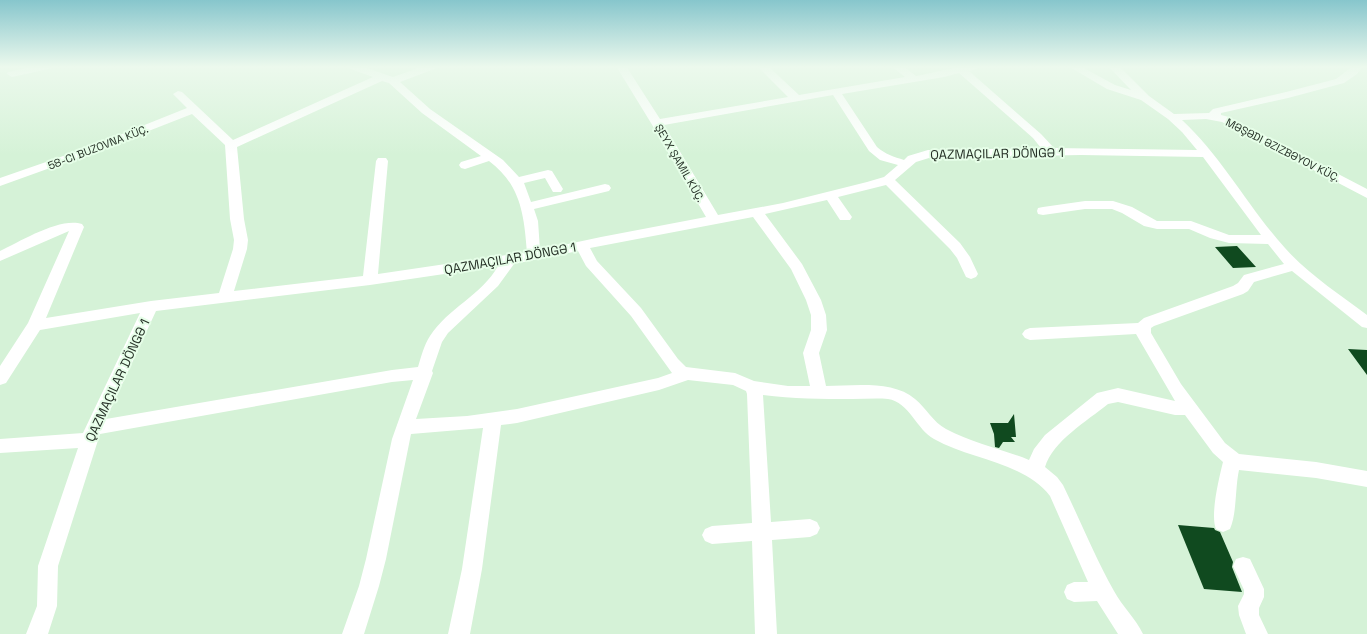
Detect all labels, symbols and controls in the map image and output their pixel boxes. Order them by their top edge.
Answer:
street label: MƏŞƏDI ƏZIZBƏYOV KÜÇ. [1223,114,1343,185]
street label: 58-CI BUZOVNA KÜÇ. [45,120,150,173]
street label: ŞEYX ŞAMIL KÜÇ. [652,121,709,205]
street label: QAZMAÇILAR DÖNGƏ 1 [930,144,1064,163]
street label: QAZMAÇILAR DÖNGƏ 1 [443,239,577,278]
street label: QAZMAÇILAR DÖNGƏ 1 [82,316,153,444]

